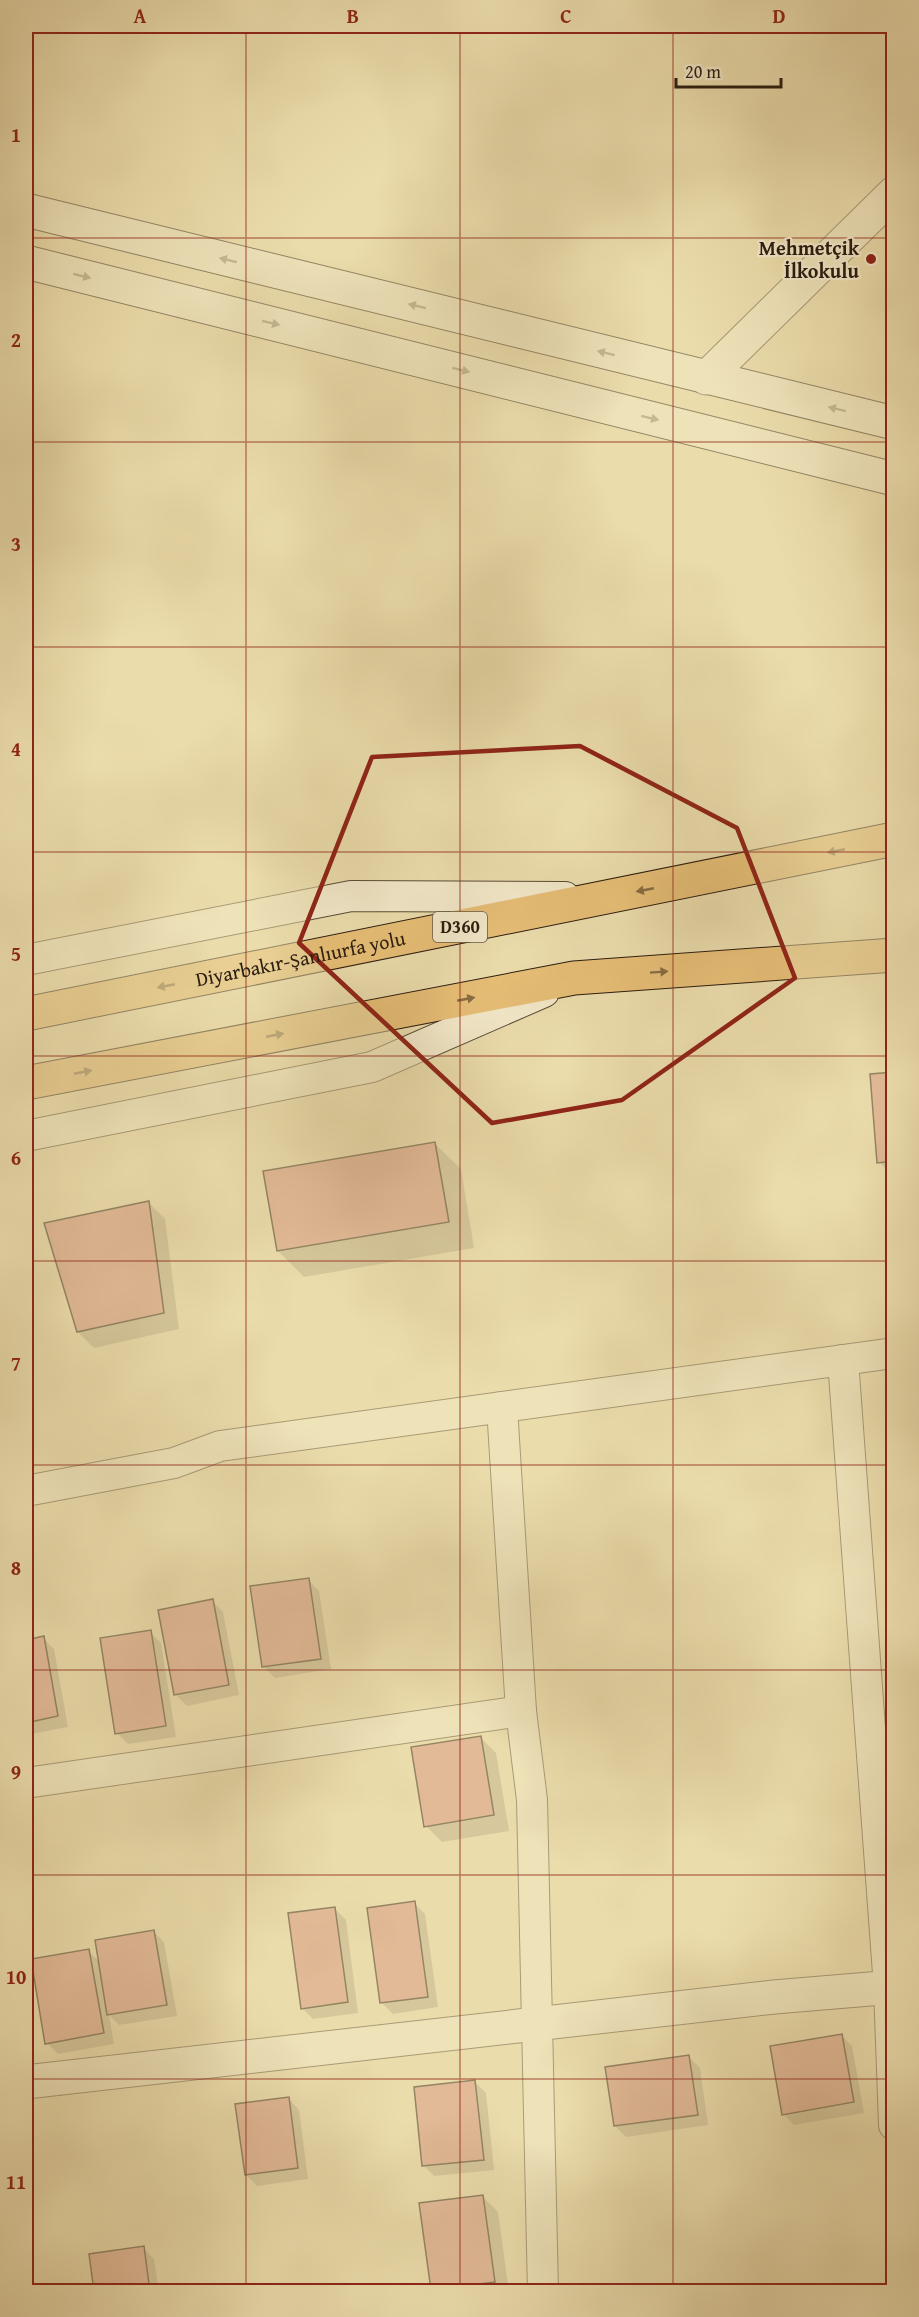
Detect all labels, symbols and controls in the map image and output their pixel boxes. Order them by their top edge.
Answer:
text: A [134,1,147,30]
text: B [347,1,359,30]
text: C [560,1,572,30]
text: D [772,1,786,30]
scale bar [676,51,781,89]
text: 20 m [685,58,721,85]
text: 1 [11,120,21,149]
place label: Mehmetçik İlkokulu [759,233,860,285]
marker: Mehmetçik İlkokulu [864,252,878,266]
one-way arrow [219,254,237,264]
one-way arrow [73,271,91,281]
one-way arrow [408,301,426,311]
one-way arrow [262,319,281,329]
text: 2 [11,325,21,354]
one-way arrow [597,347,616,357]
one-way arrow [451,366,470,376]
one-way arrow [827,404,846,414]
one-way arrow [641,413,659,423]
text: 3 [11,529,21,558]
text: 4 [11,734,21,763]
one-way arrow [826,847,845,856]
one-way arrow [636,885,654,895]
road number: D360 [433,912,487,942]
street label: Diyarbakır-Şanlıurfa yolu [193,923,408,993]
text: 5 [11,939,21,968]
one-way arrow [649,967,668,977]
one-way arrow [156,982,175,991]
one-way arrow [457,994,476,1003]
one-way arrow [265,1030,284,1039]
one-way arrow [74,1067,93,1076]
text: 6 [11,1143,21,1172]
text: 7 [11,1348,21,1377]
text: 8 [11,1553,21,1582]
text: 9 [11,1757,21,1786]
text: 10 [6,1962,26,1991]
text: 11 [6,2167,26,2196]

